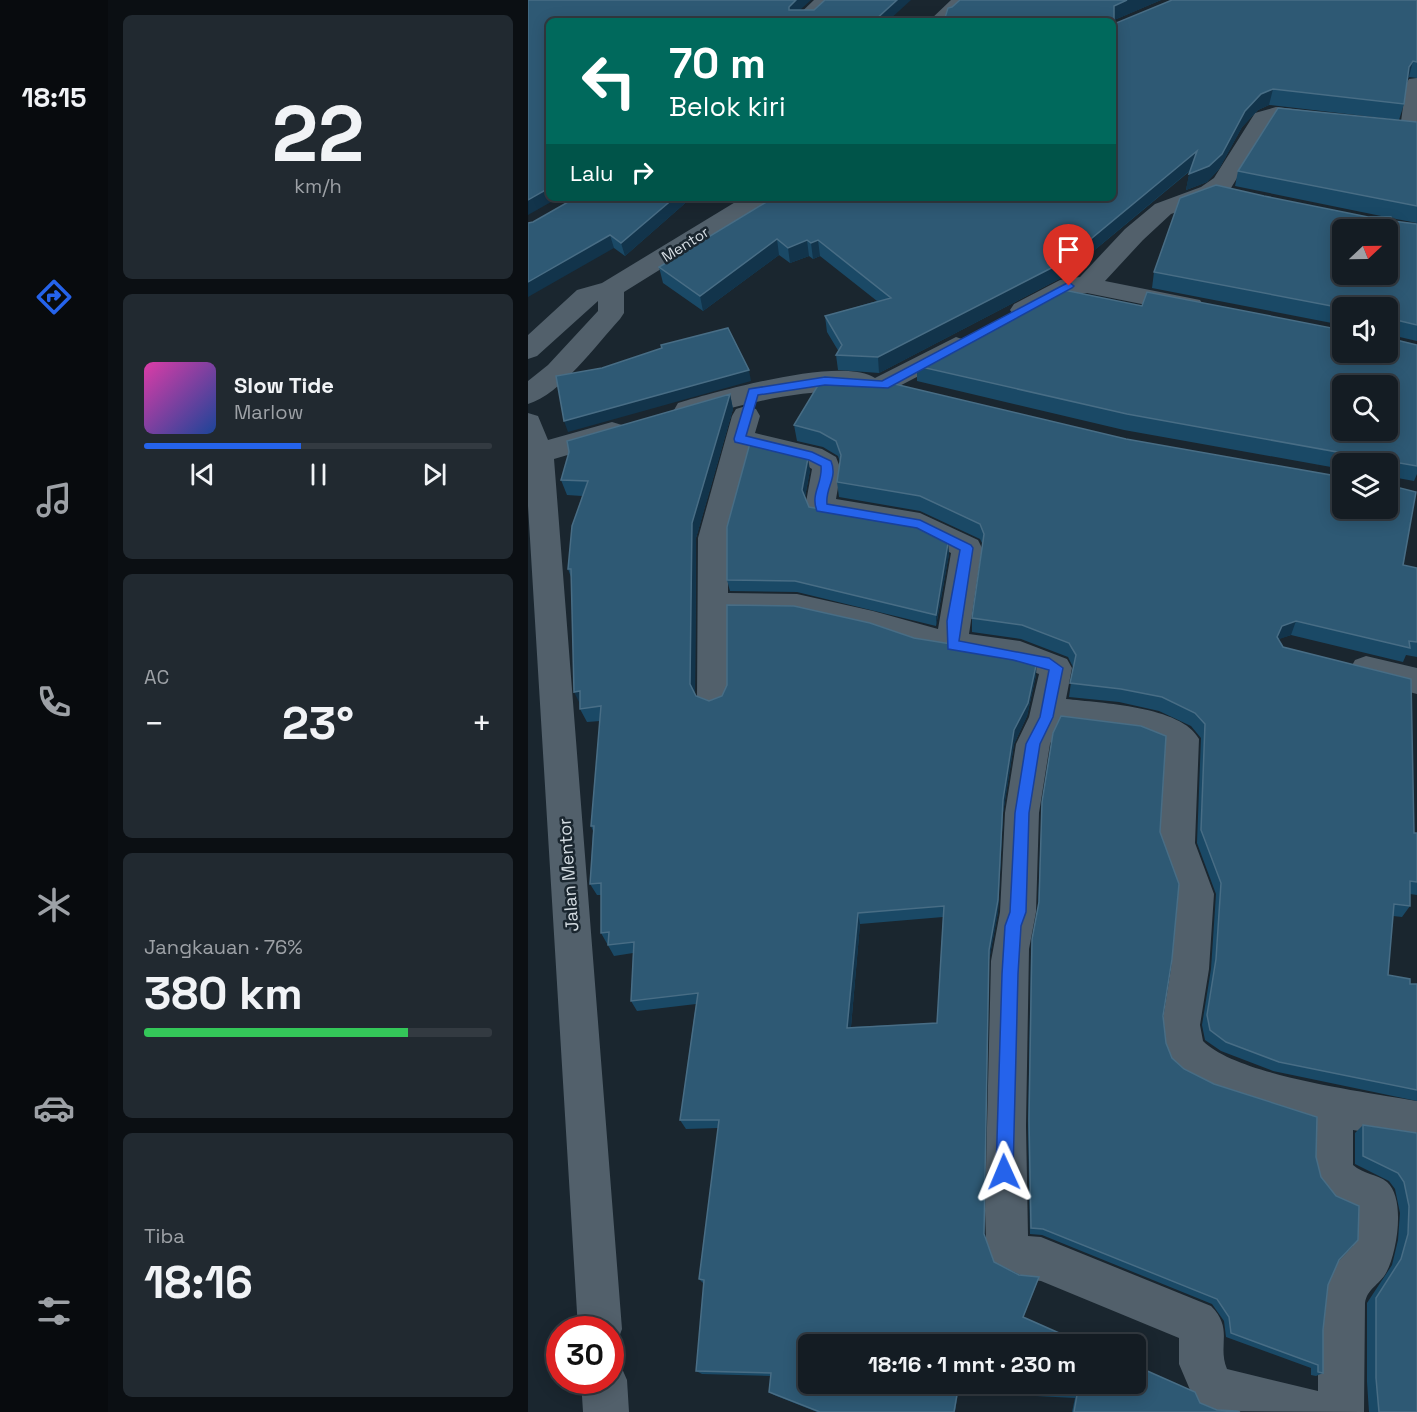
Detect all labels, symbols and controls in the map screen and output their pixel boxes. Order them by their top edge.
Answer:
text: 70 m [669,37,766,90]
icon: left [570,42,648,120]
text: 18:15 [22,80,86,115]
text: 22 [272,84,364,184]
text: Belok kiri [669,89,786,124]
icon: right [626,156,659,189]
text: Lalu [570,159,614,187]
text: km/h [294,173,342,199]
north arrow [1332,219,1398,285]
map controls [1332,219,1398,519]
street label: Mentor [658,222,713,266]
pin [1043,224,1094,286]
icon: arrive [1052,233,1085,266]
icon: directions [33,276,75,318]
button: sound [1332,297,1398,363]
text: Slow Tide [234,371,334,399]
button: search [1332,375,1398,441]
text: Marlow [234,399,303,425]
button: layers [1332,453,1398,519]
icon: previous [186,458,219,491]
icon: pause [302,458,335,491]
icon: next [418,458,451,491]
icon: music [33,479,75,521]
text: AC [144,664,169,690]
icon: phone [33,681,75,723]
text: 23° [282,695,354,752]
text: − [144,703,164,745]
text: + [472,703,492,745]
street label: Jalan Mentor [553,817,583,933]
icon: climate [33,884,75,926]
text: Jangkauan · 76% [144,934,303,960]
text: 380 km [144,965,303,1022]
icon: car [33,1087,75,1129]
position arrow [972,1140,1036,1204]
text: Tiba [144,1223,185,1249]
text: 18:16 [144,1254,253,1311]
icon: filters [33,1290,75,1332]
speed limit sign: 30 [546,1316,624,1394]
text: 18:16 · 1 mnt · 230 m [868,1350,1076,1378]

